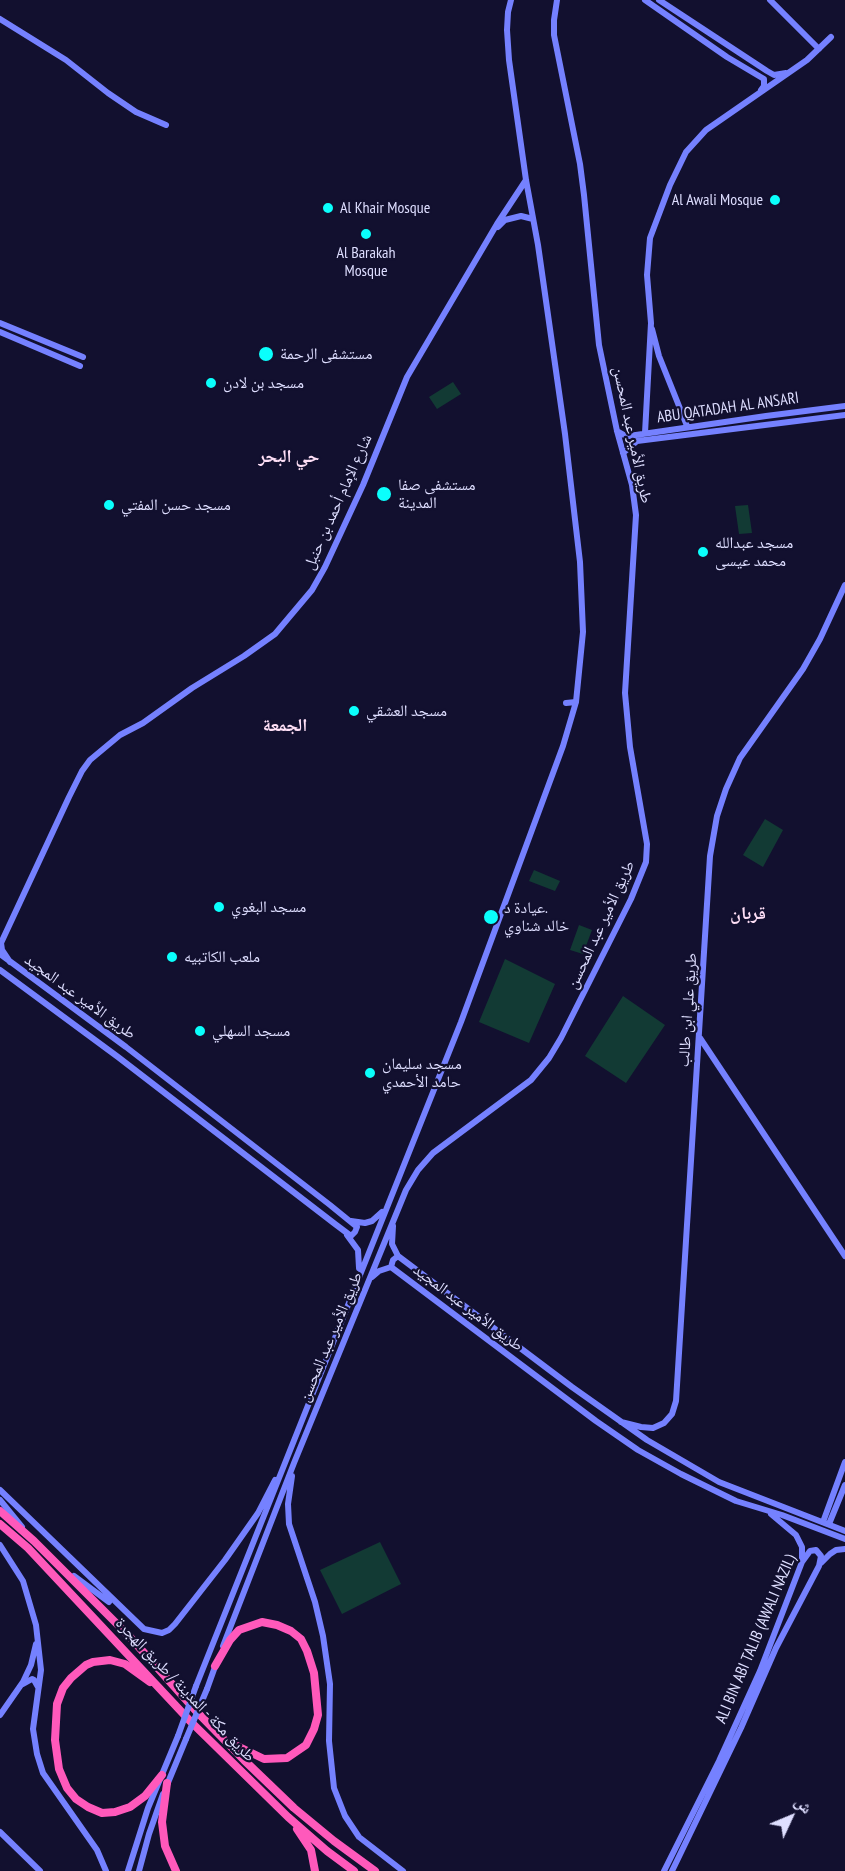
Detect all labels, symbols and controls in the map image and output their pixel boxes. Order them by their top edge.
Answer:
place label: Al Awali Mosque [672,190,763,210]
marker: Al Awali Mosque [768,193,782,207]
place label: Al Khair Mosque [340,198,430,218]
marker: Al Khair Mosque [321,201,335,215]
marker: Al Barakah Mosque [359,227,373,241]
place label: Al Barakah Mosque [336,243,396,281]
place label: مستشفى الرحمة [280,344,373,364]
marker: مستشفى الرحمة [257,345,275,363]
street label: طريق الأمير عبد المحسن [608,365,656,505]
place label: مسجد بن لادن [223,373,304,393]
marker: مسجد بن لادن [204,376,218,390]
street label: ABU QATADAH AL ANSARI [656,389,800,427]
street label: شارع الإمام أحمد بن حنبل [300,431,376,573]
district label: حي البحر [258,446,320,468]
place label: مستشفی صفا المدینة [398,475,476,513]
marker: مستشفی صفا المدینة [375,485,393,503]
place label: مسجد حسن المفتي [121,495,231,515]
marker: مسجد حسن المفتي [102,498,116,512]
place label: مسجد عبدالله محمد عيسى [715,533,793,571]
marker: مسجد عبدالله محمد عيسى [696,545,710,559]
place label: مسجد العشقي [366,701,447,721]
marker: مسجد العشقي [347,704,361,718]
district label: الجمعة [263,715,307,737]
street label: طريق الأمير عبد المحسن [563,858,639,992]
place label: مسجد البغوي [231,897,306,917]
place label: عيادة د. خالد شناوي [504,898,569,936]
marker: مسجد البغوي [212,900,226,914]
district label: قربان [730,903,766,925]
marker: عيادة د. خالد شناوي [482,908,500,926]
place label: ملعب الكاتبيه [184,947,260,967]
street label: طريق الأمير عبد المجيد [21,950,139,1044]
marker: ملعب الكاتبيه [165,950,179,964]
street label: طريق علي ابن طالب [674,952,702,1068]
place label: مسجد السهلي [212,1021,290,1041]
marker: مسجد السهلي [193,1024,207,1038]
place label: مسجد سليمان حامد الأحمدي [382,1054,462,1092]
marker: مسجد سليمان حامد الأحمدي [363,1066,377,1080]
street label: طريق الأمير عبد المجيد [409,1260,527,1356]
street label: طريق الأمير عبد المحسن [295,1269,367,1405]
street label: ALI BIN ABI TALIB (AWALI NAZIL) [712,1552,800,1726]
street label: طريق مكة - المدينة / طريق الهجرة [111,1614,259,1766]
north arrow [761,1787,821,1847]
text: ش [791,1791,817,1818]

